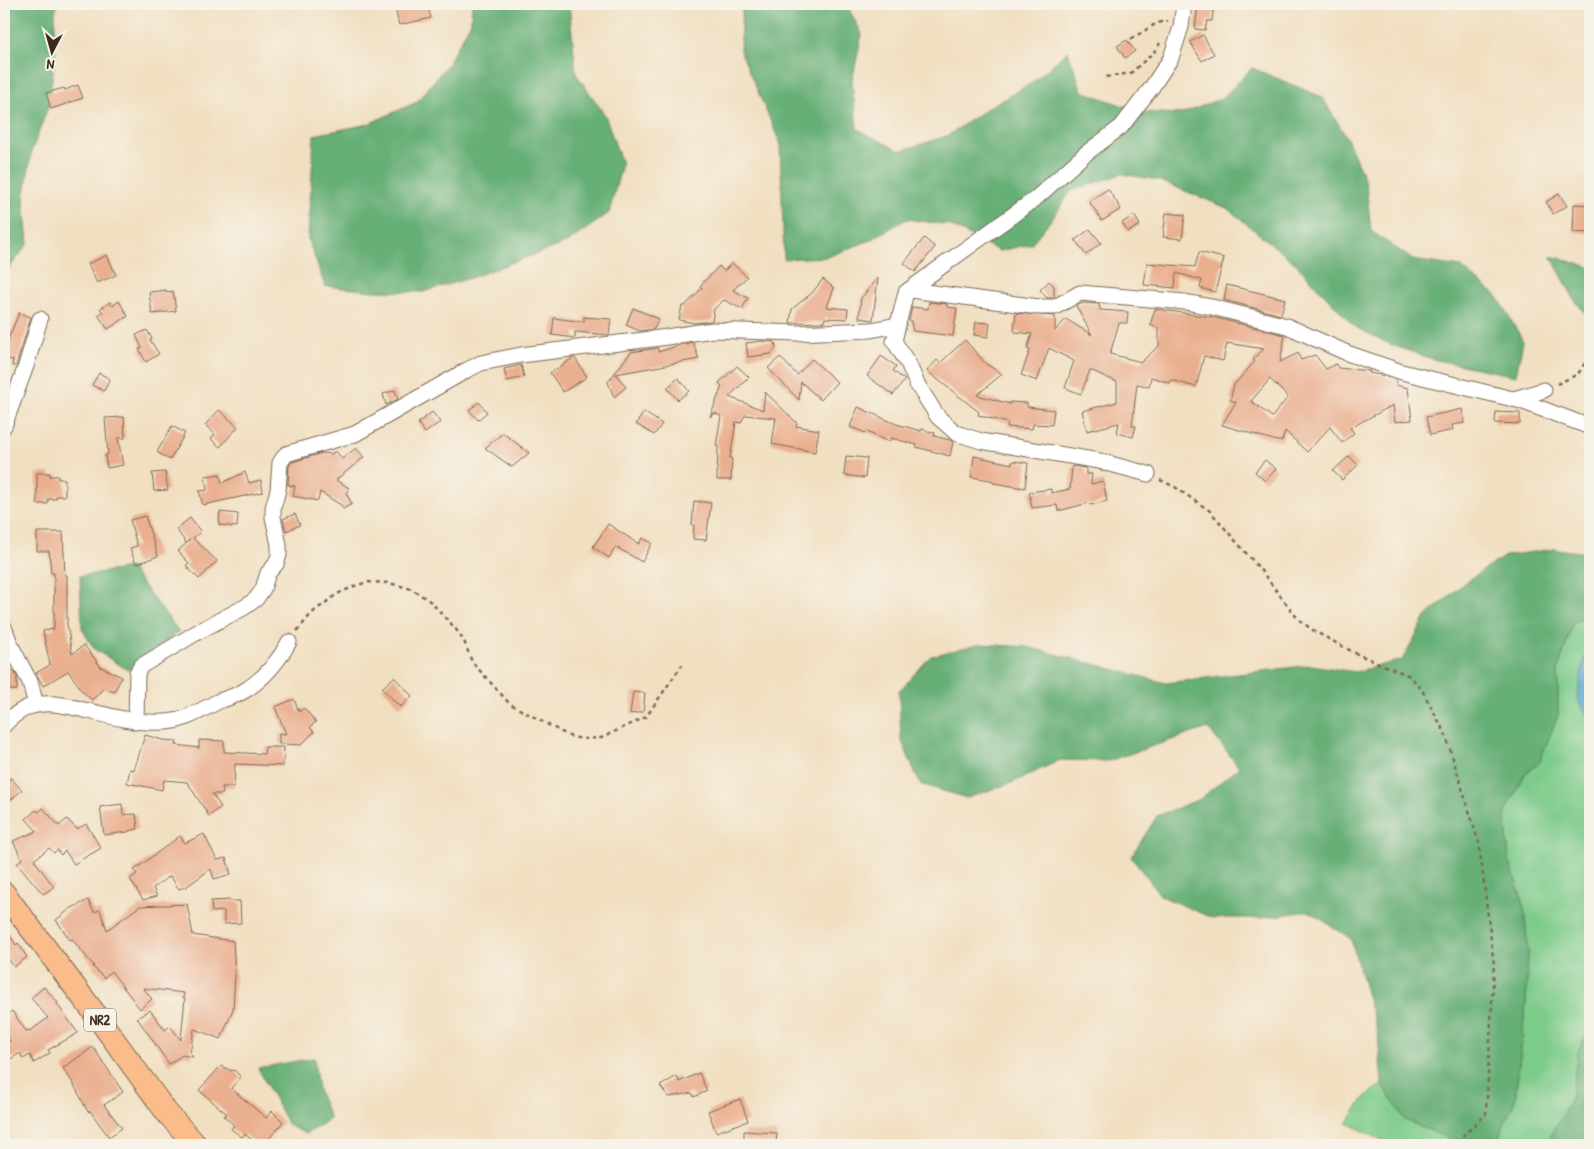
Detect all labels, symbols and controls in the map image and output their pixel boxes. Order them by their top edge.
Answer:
north arrow [28,28,78,78]
text: N [45,56,55,75]
road number: NR2 [84,1008,116,1032]

